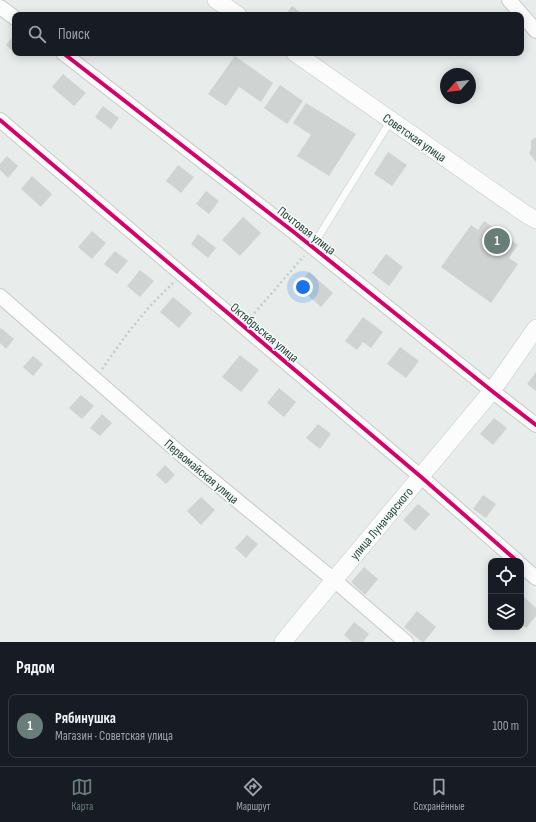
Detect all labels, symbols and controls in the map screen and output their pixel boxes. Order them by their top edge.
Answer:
search box [12,12,524,56]
icon: search [26,23,48,45]
text: Поиск [58,25,90,44]
north arrow [440,68,476,104]
street label: Советская улица [380,110,449,166]
street label: Почтовая улица [274,203,339,259]
pin: 1 [484,226,510,256]
your location [293,277,313,297]
street label: Октябрьская улица [227,300,302,366]
street label: Первомайская улица [161,436,242,508]
street label: улица Луначарского [347,484,417,563]
map controls [488,558,524,630]
button: locate [488,558,524,594]
button: layers [488,594,524,630]
text: Рядом [16,658,55,678]
text: Рябинушка [55,709,116,728]
text: 1 [27,718,33,734]
text: 100 m [492,718,519,734]
text: Магазин · Советская улица [55,728,173,744]
tab: Карта [71,776,93,813]
tab: Маршрут [236,776,271,813]
tab: Сохранённые [413,776,465,813]

